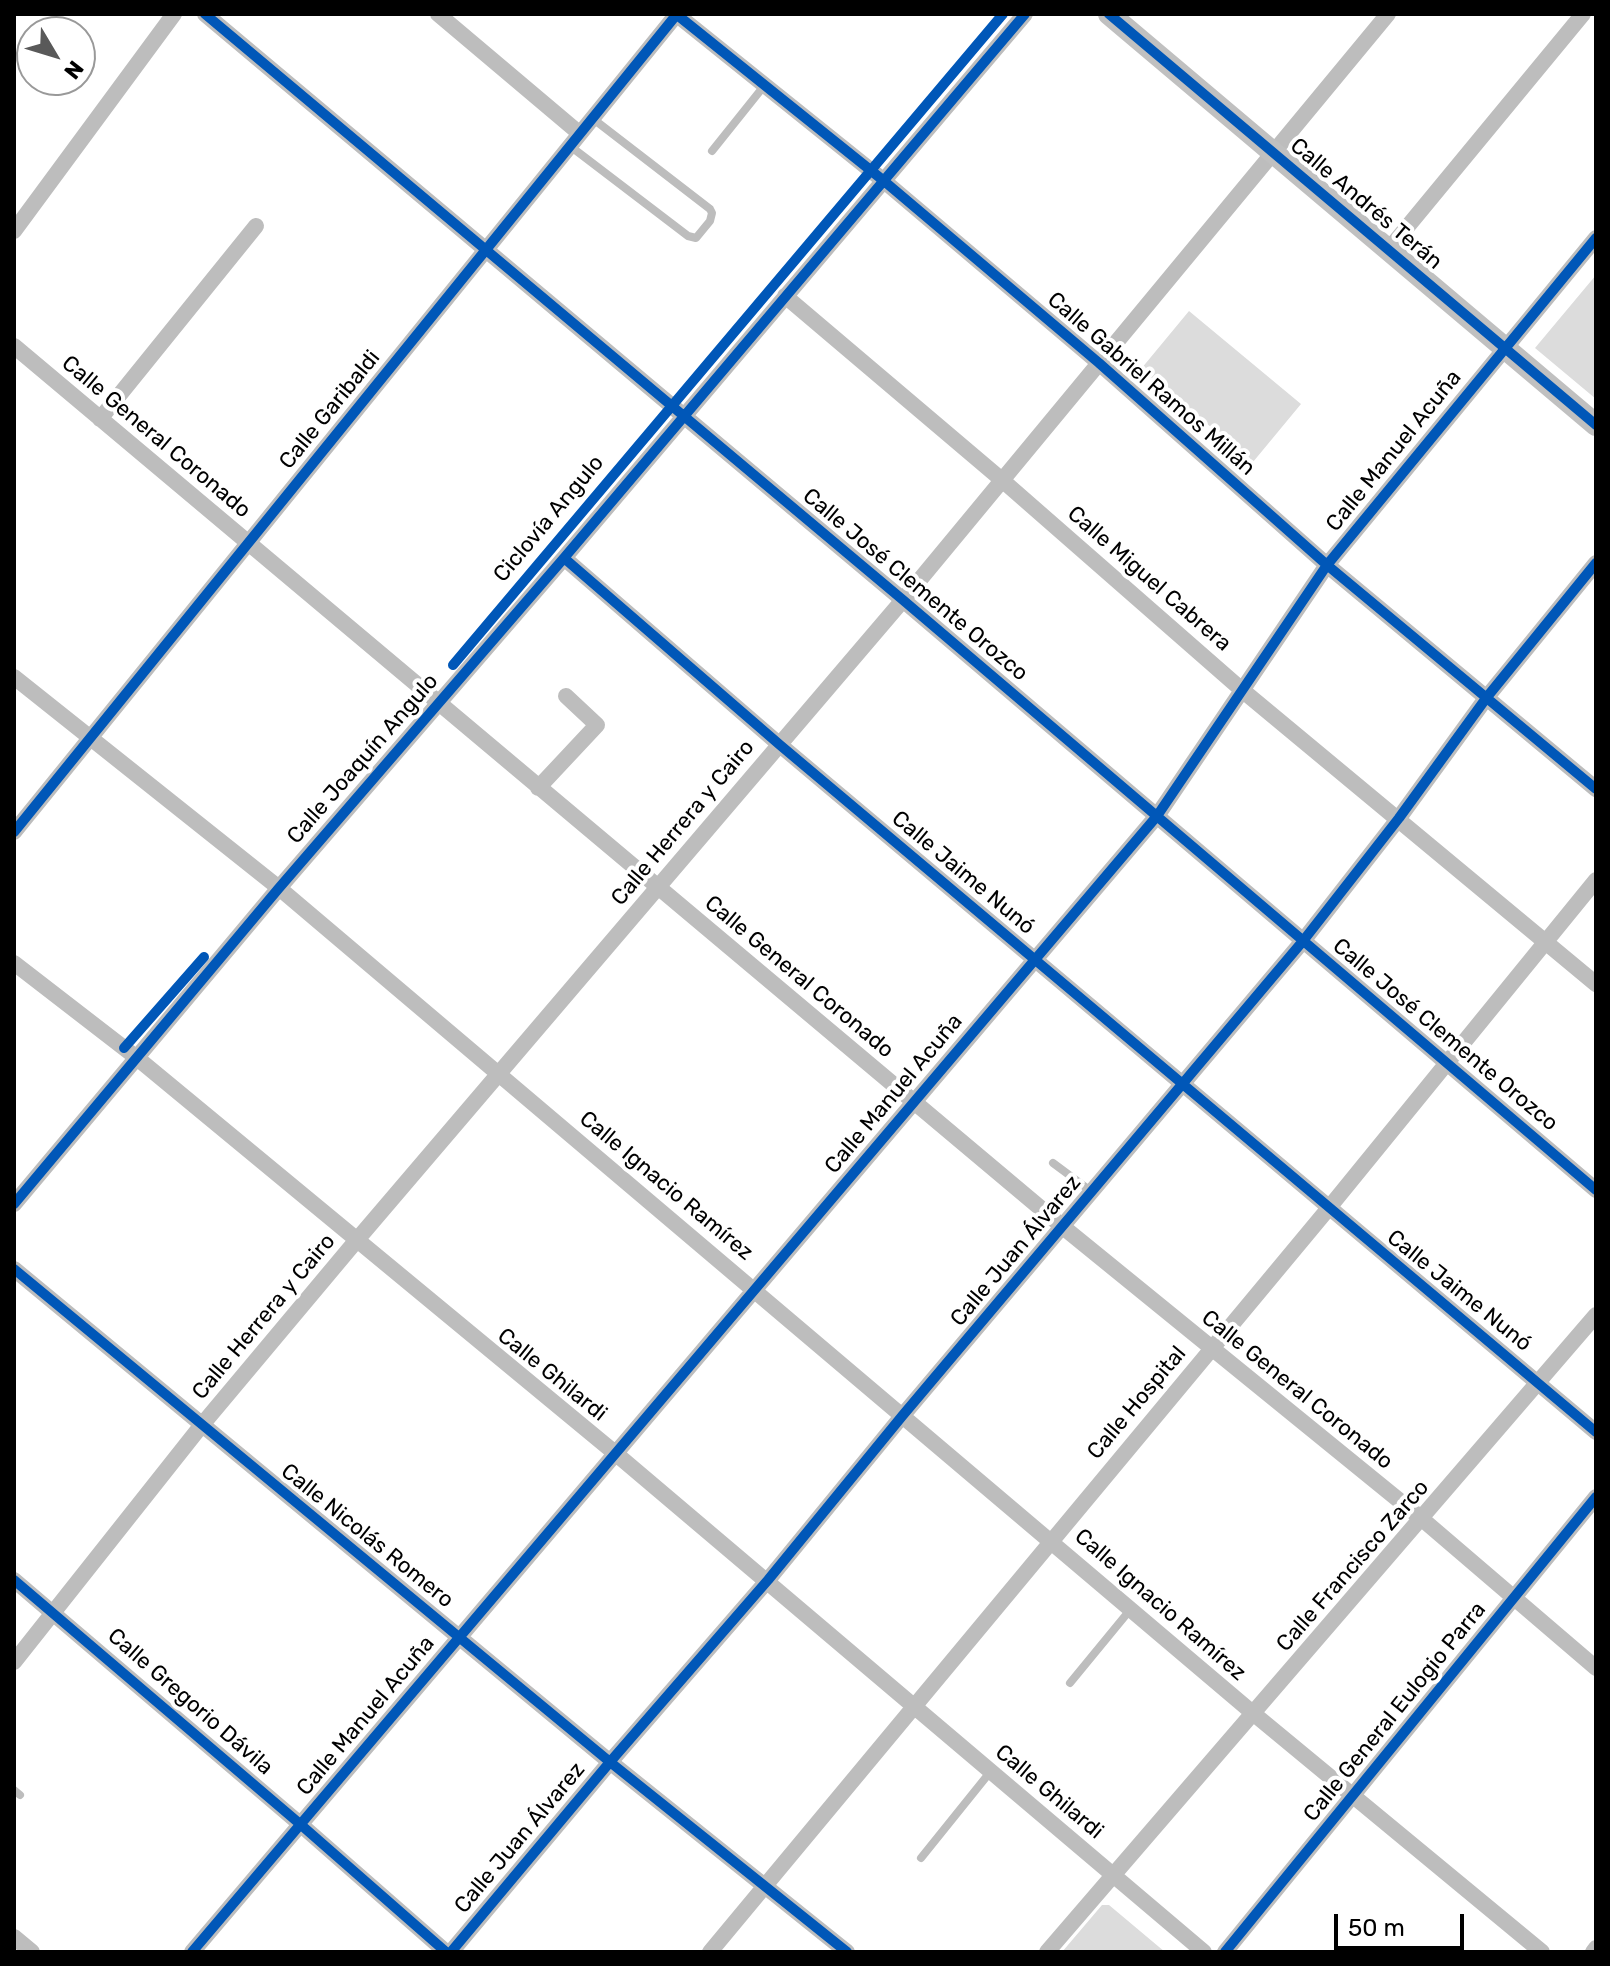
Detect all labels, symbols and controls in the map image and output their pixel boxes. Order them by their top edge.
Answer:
north arrow [16,16,96,96]
text: N [58,55,89,84]
street label: Calle Andrés Terán [1285,133,1447,275]
street label: Calle Gabriel Ramos Millán [1042,287,1260,481]
street label: Calle Garibaldi [274,345,386,475]
street label: Calle General Coronado [56,350,256,524]
street label: Calle Manuel Acuña [1321,365,1467,537]
street label: Ciclovía Angulo [488,450,610,588]
street label: Calle José Clemente Orozco [797,483,1033,687]
street label: Calle Miguel Cabrera [1062,501,1236,657]
street label: Calle Joaquín Angulo [282,669,444,849]
street label: Calle Herrera y Cairo [606,735,760,911]
street label: Calle Jaime Nunó [886,806,1040,940]
street label: Calle General Coronado [699,890,899,1064]
street label: Calle José Clemente Orozco [1327,933,1563,1137]
street label: Calle Manuel Acuña [820,1009,968,1179]
street label: Calle Ignacio Ramírez [574,1106,758,1266]
street label: Calle Juan Álvarez [945,1170,1087,1332]
street label: Calle Jaime Nunó [1381,1225,1537,1357]
street label: Calle Herrera y Cairo [187,1229,341,1405]
street label: Calle General Coronado [1196,1305,1398,1475]
street label: Calle Ghilardi [492,1323,612,1427]
street label: Calle Hospital [1082,1341,1192,1465]
street label: Calle Nicolás Romero [275,1458,459,1614]
street label: Calle Francisco Zarco [1271,1475,1435,1657]
street label: Calle Ignacio Ramírez [1069,1523,1251,1687]
street label: Calle General Eulogio Parra [1298,1597,1492,1827]
street label: Calle Gregorio Dávila [102,1623,278,1781]
street label: Calle Manuel Acuña [292,1631,440,1801]
street label: Calle Ghilardi [990,1739,1108,1845]
street label: Calle Juan Álvarez [449,1757,591,1919]
scale bar [1338,1898,1468,1948]
text: 50 m [1348,1914,1405,1942]

